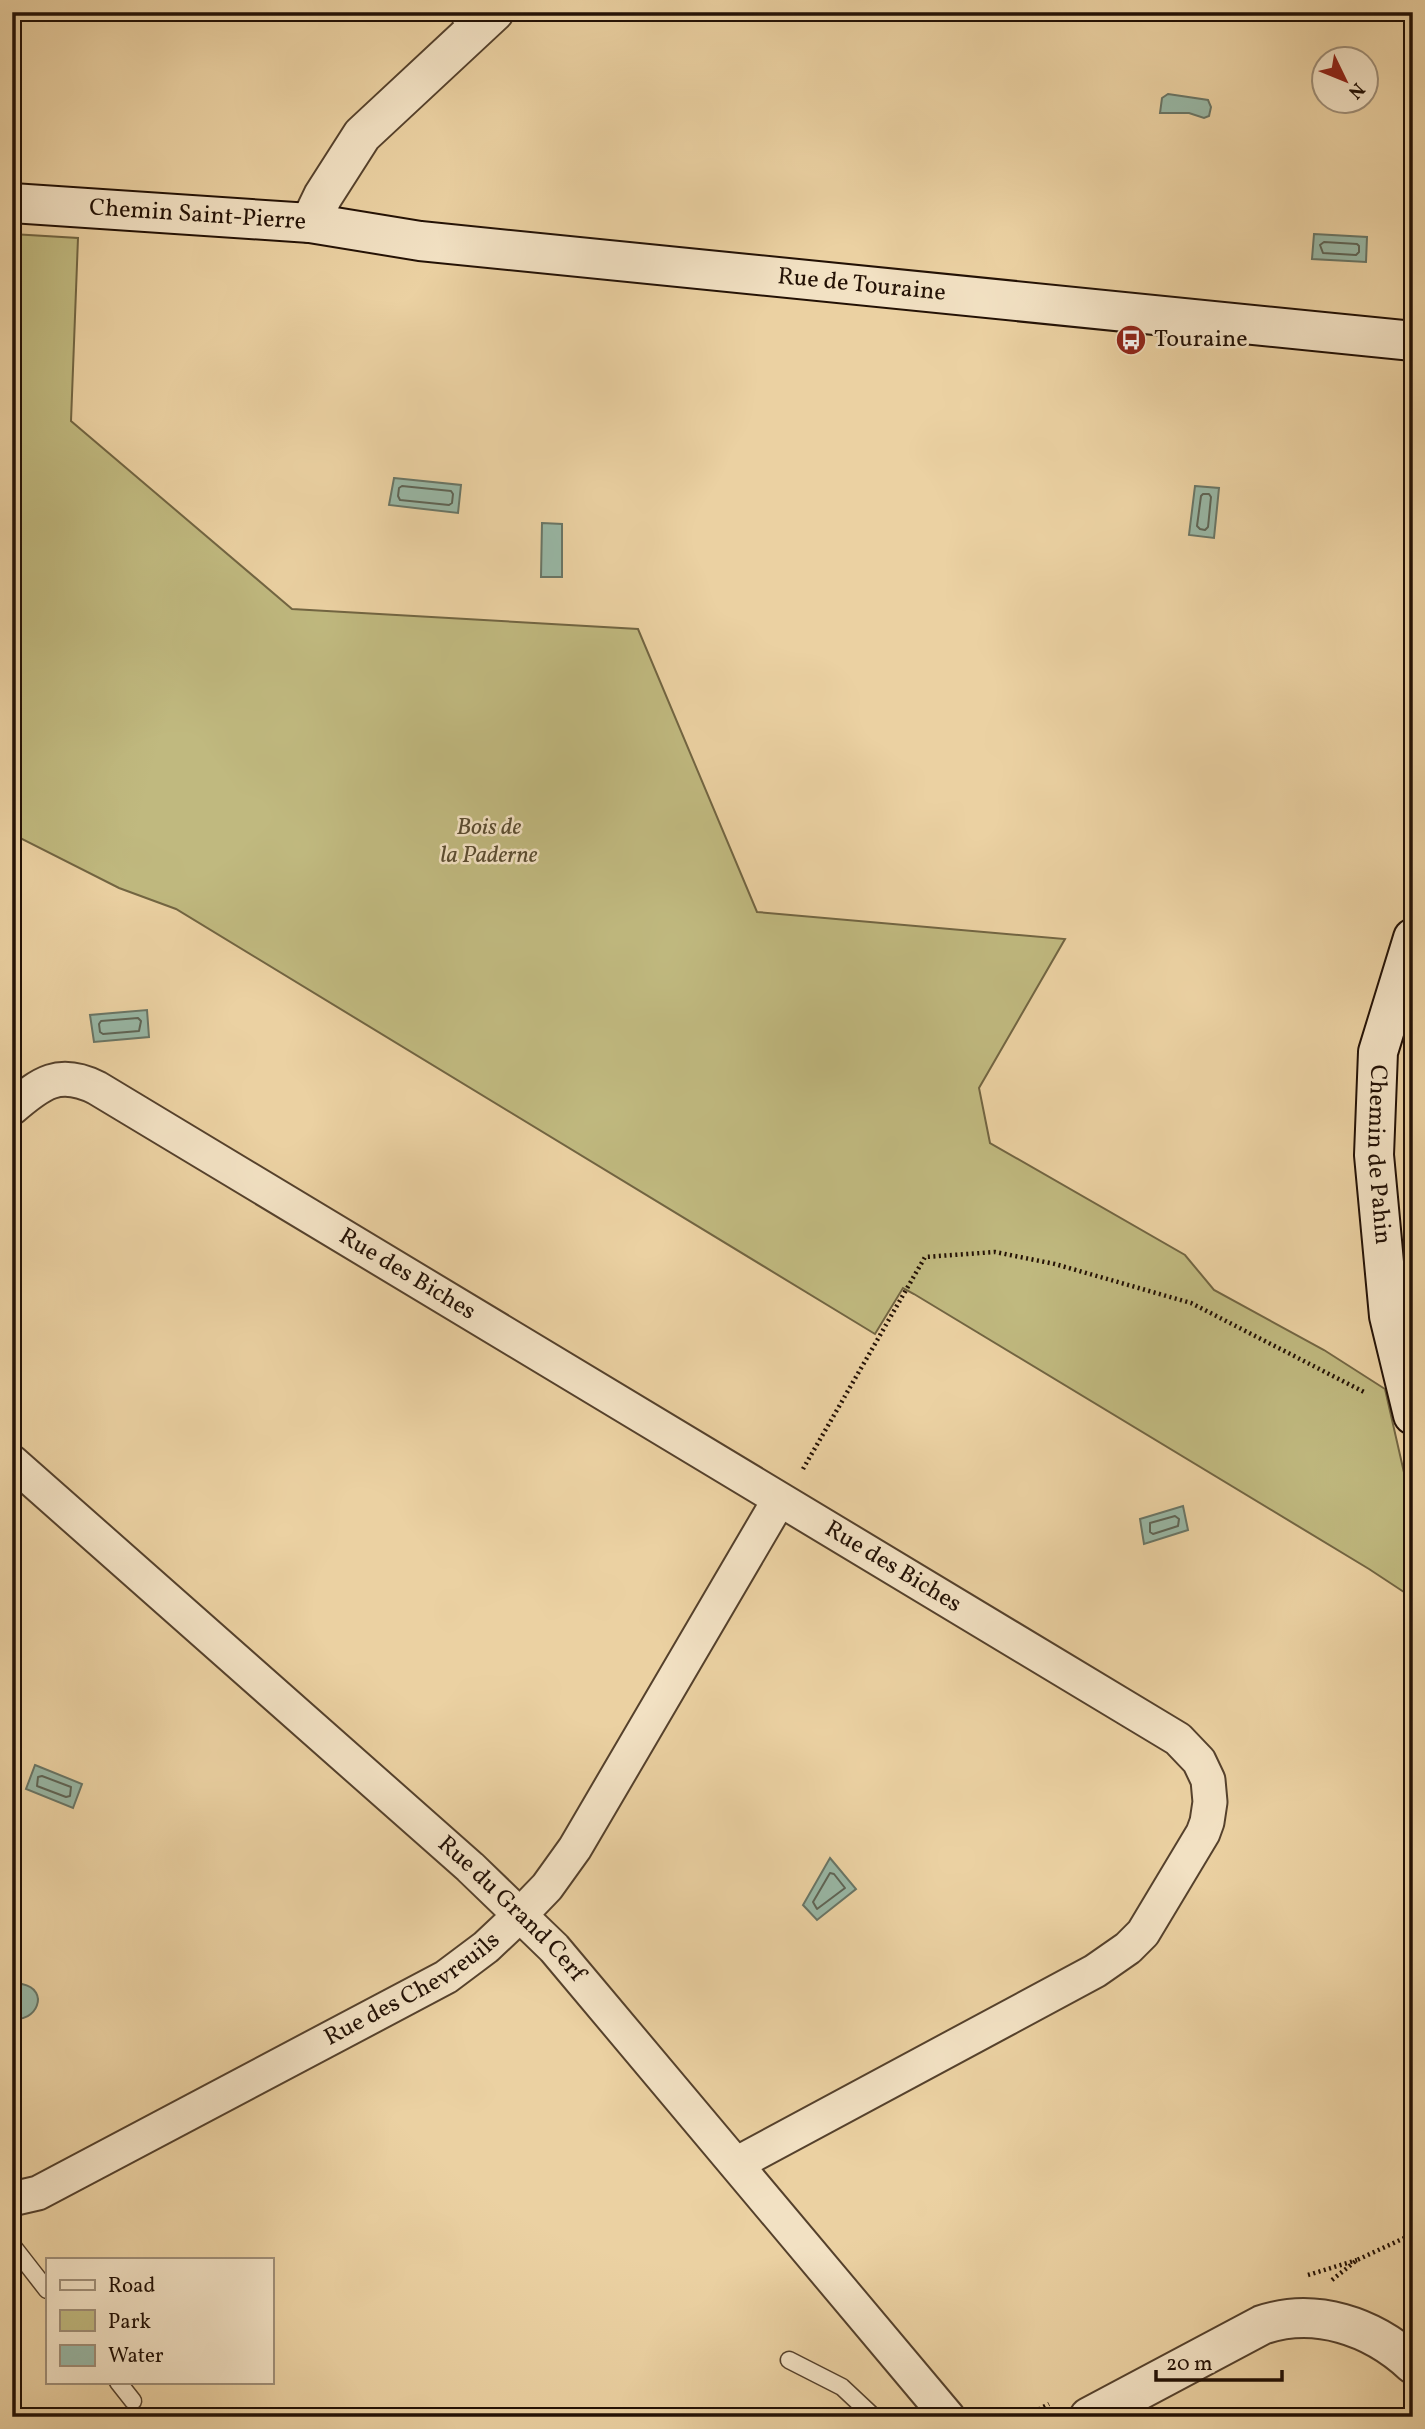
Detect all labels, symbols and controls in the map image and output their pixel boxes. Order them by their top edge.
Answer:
north arrow [1310,46,1380,116]
text: N [1342,76,1370,104]
street label: Chemin Saint-Pierre [88,191,307,240]
street label: Rue de Touraine [776,260,947,311]
bus stop icon: Touraine [1114,323,1148,357]
place label: Touraine [1154,323,1248,357]
park label: Bois de la Paderne [440,811,538,873]
street label: Chemin de Pahin [1357,1064,1399,1246]
street label: Rue des Biches [332,1220,482,1329]
street label: Rue des Biches [818,1513,968,1622]
street label: Rue du Grand Cerf [429,1828,594,1992]
street label: Rue des Chevreuils [319,1925,508,2055]
legend [46,2258,273,2384]
text: Road [108,2272,155,2301]
text: Park [108,2308,151,2337]
scale bar [1156,2338,1282,2382]
text: Water [108,2342,164,2371]
text: 20 m [1166,2350,1212,2379]

